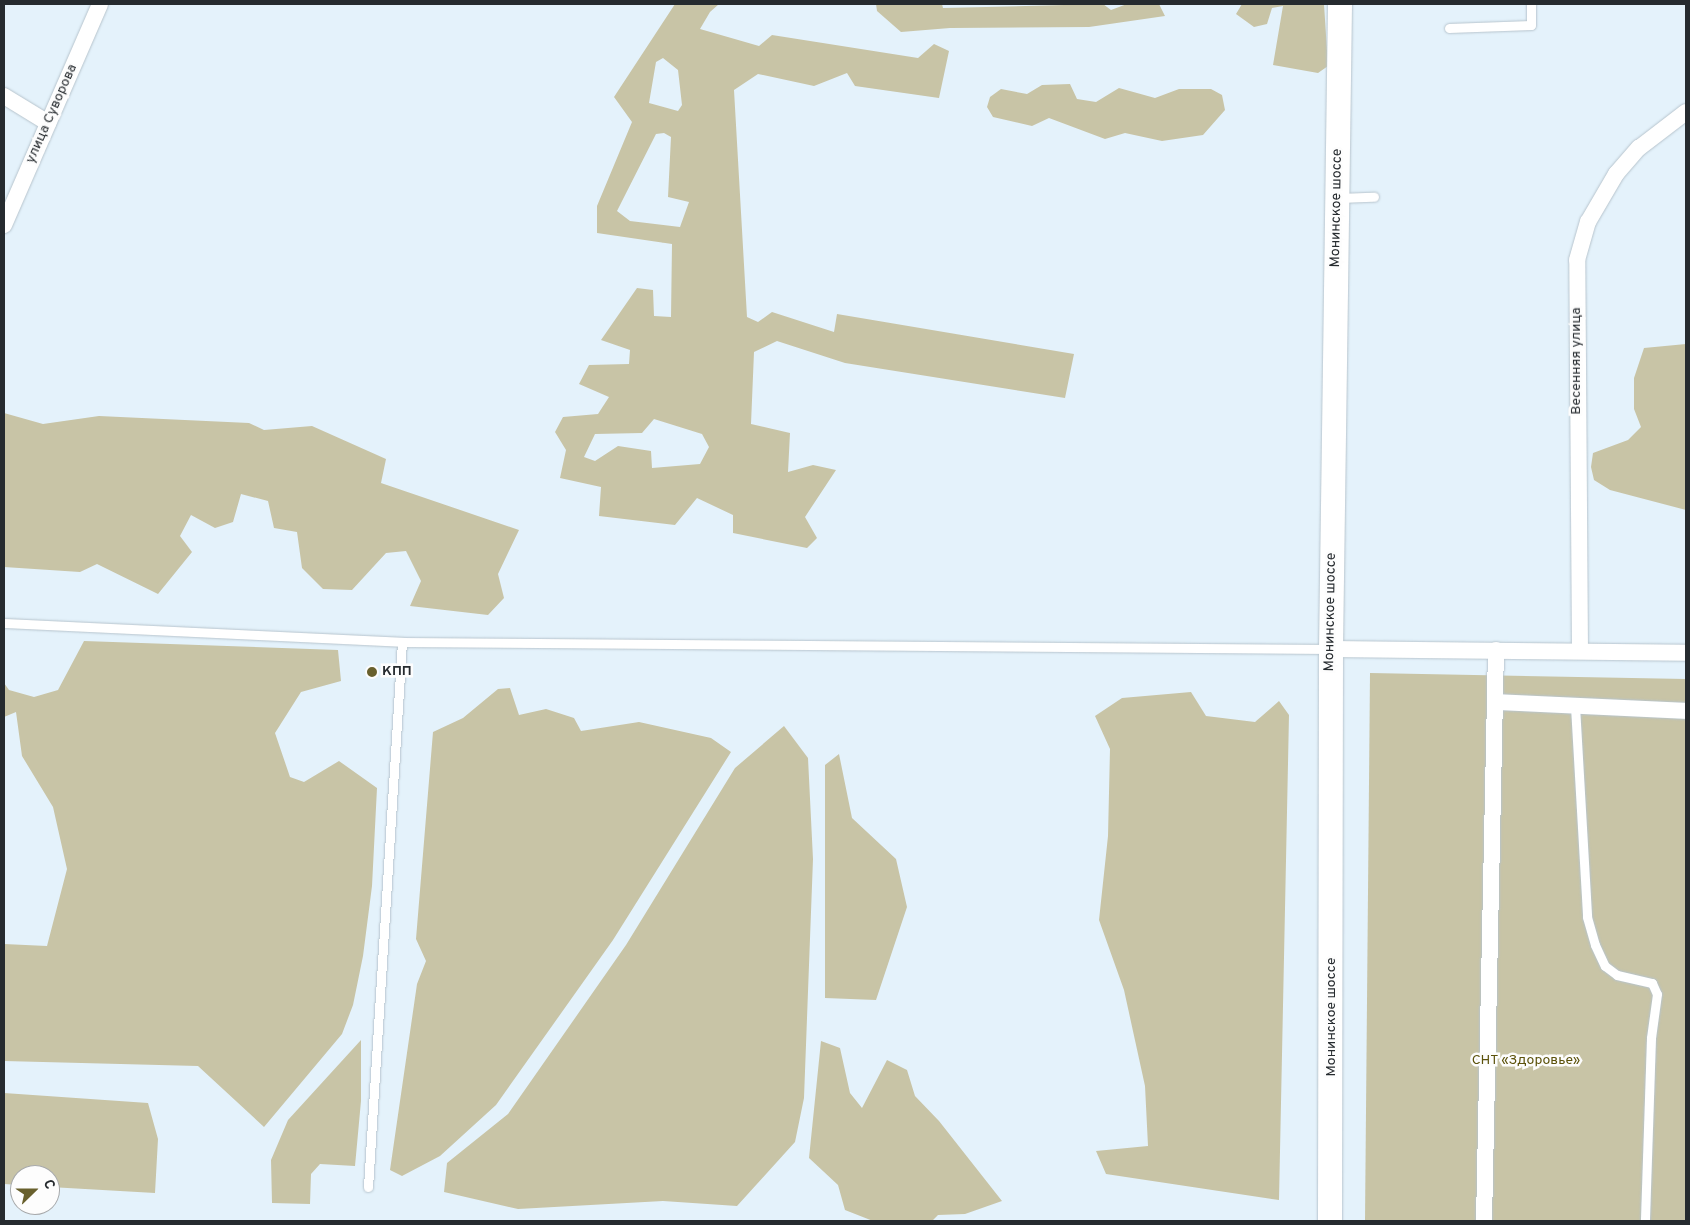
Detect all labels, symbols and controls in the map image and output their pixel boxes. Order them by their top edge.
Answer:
street label: улица Суворова [23,62,81,166]
street label: Монинское шоссе [1328,148,1346,268]
street label: Весенняя улица [1569,307,1585,415]
street label: Монинское шоссе [1322,552,1340,672]
place label: КПП [382,664,412,680]
marker: КПП [366,666,378,678]
street label: Монинское шоссе [1324,958,1340,1076]
park label: СНТ «Здоровье» [1471,1053,1581,1069]
north arrow [10,1165,60,1215]
text: С [39,1177,58,1192]

